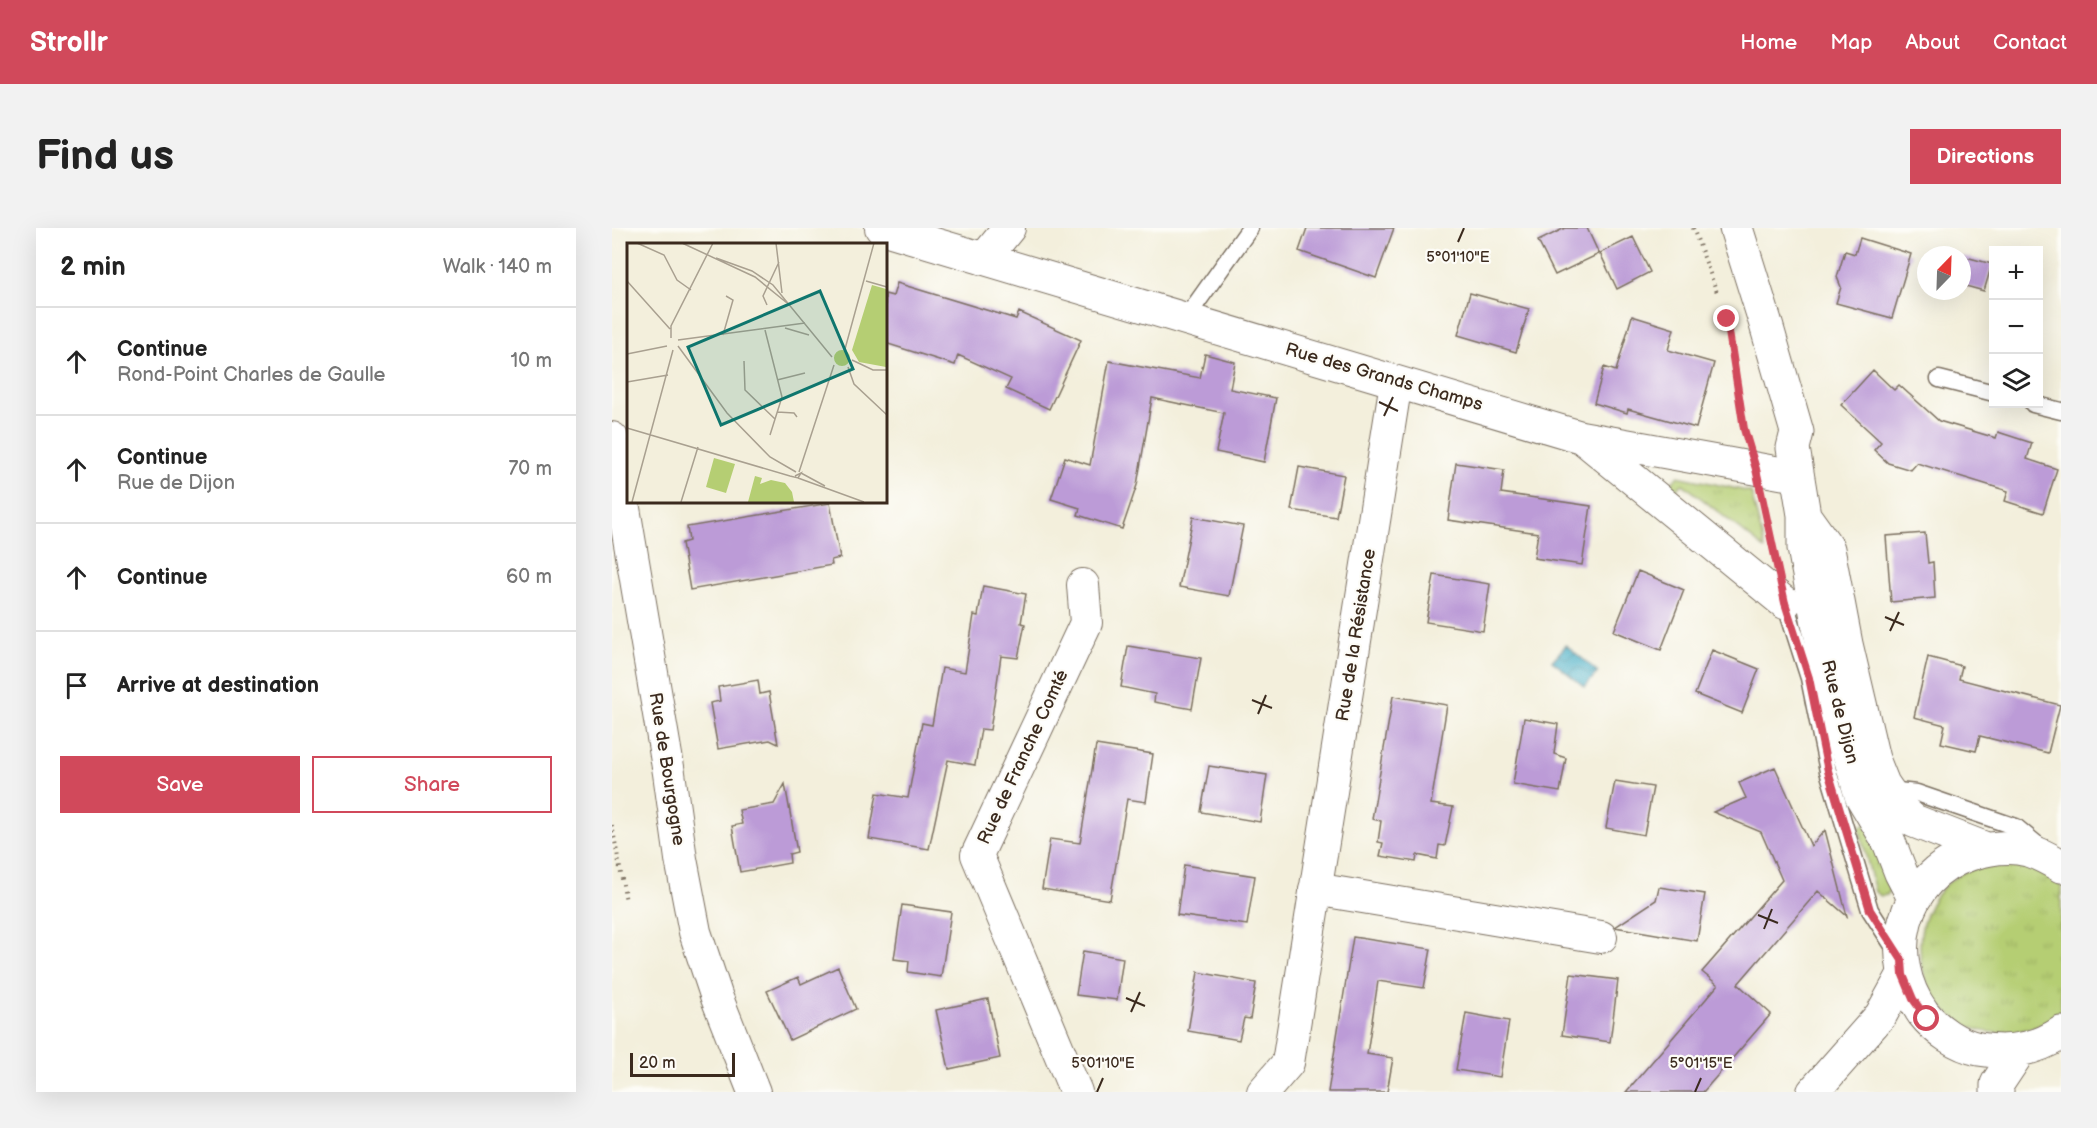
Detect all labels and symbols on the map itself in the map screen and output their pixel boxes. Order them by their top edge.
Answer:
inset map [627,243,886,502]
north arrow [1917,246,1971,300]
text: 5°01'10"E [1426,248,1490,267]
route end [1713,305,1739,331]
street label: Rue des Grands Champs [1283,339,1485,415]
street label: Rue de la Résistance [1332,547,1380,723]
street label: Rue de Dijon [1817,658,1863,766]
street label: Rue de Franche Comté [973,666,1073,848]
street label: Rue de Bourgogne [645,691,690,847]
route start [1913,1005,1939,1031]
scale bar [630,1050,735,1078]
text: 5°01'10"E [1071,1054,1135,1073]
text: 5°01'15"E [1669,1054,1733,1073]

